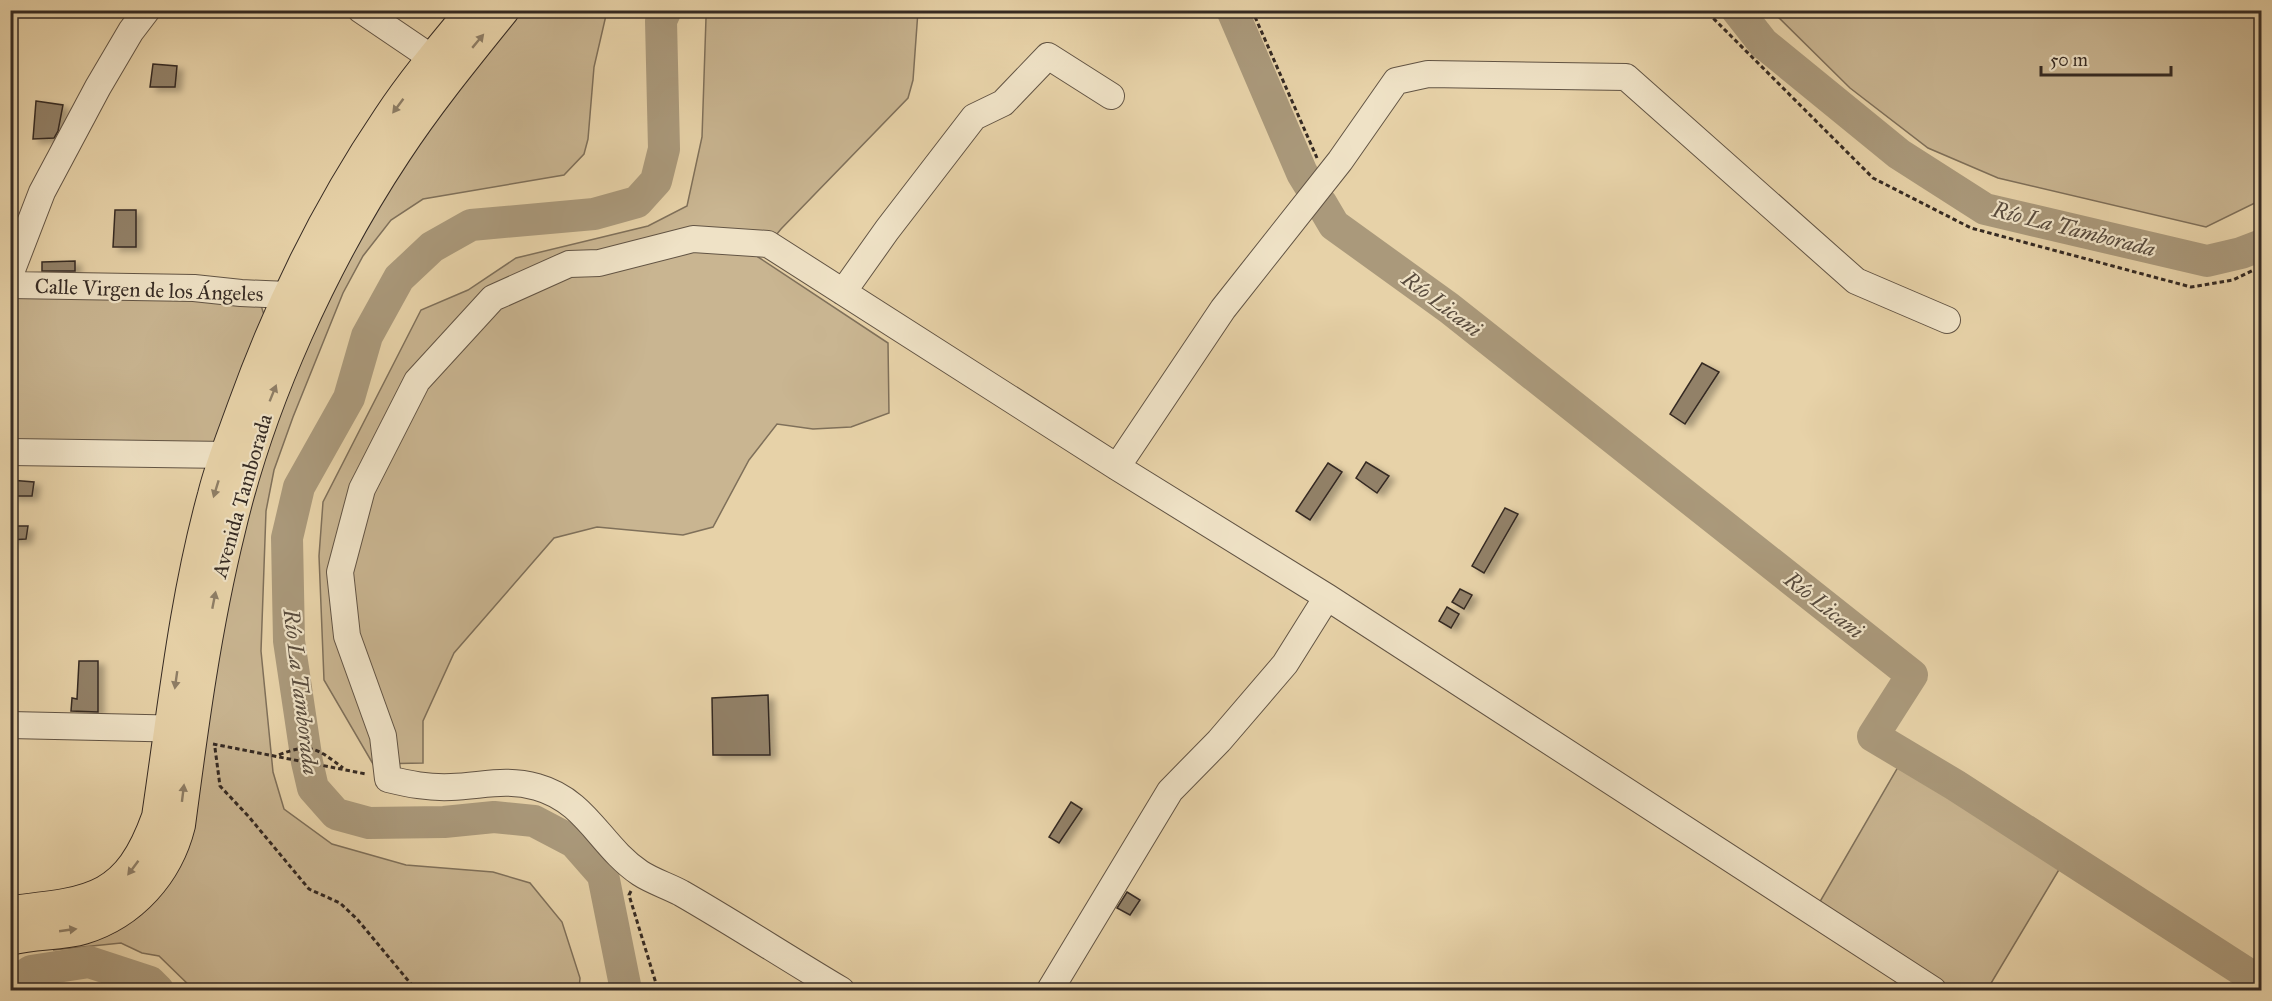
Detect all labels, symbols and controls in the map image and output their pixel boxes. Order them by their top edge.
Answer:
one-way arrow [471,34,484,49]
scale bar [2041,39,2172,77]
text: 50 m [2050,49,2088,71]
one-way arrow [392,99,404,114]
water label: Río La Tamborada [1989,195,2158,262]
water label: Río Licani [1396,265,1488,343]
street label: Calle Virgen de los Ángeles [34,273,264,307]
one-way arrow [269,384,278,402]
street label: Avenida Tamborada [206,411,278,582]
one-way arrow [210,480,220,498]
water label: Río Licani [1778,565,1869,645]
one-way arrow [210,591,219,610]
water label: Río La Tamborada [277,607,325,777]
one-way arrow [172,671,181,690]
one-way arrow [179,783,188,802]
one-way arrow [128,860,140,875]
one-way arrow [59,925,78,935]

